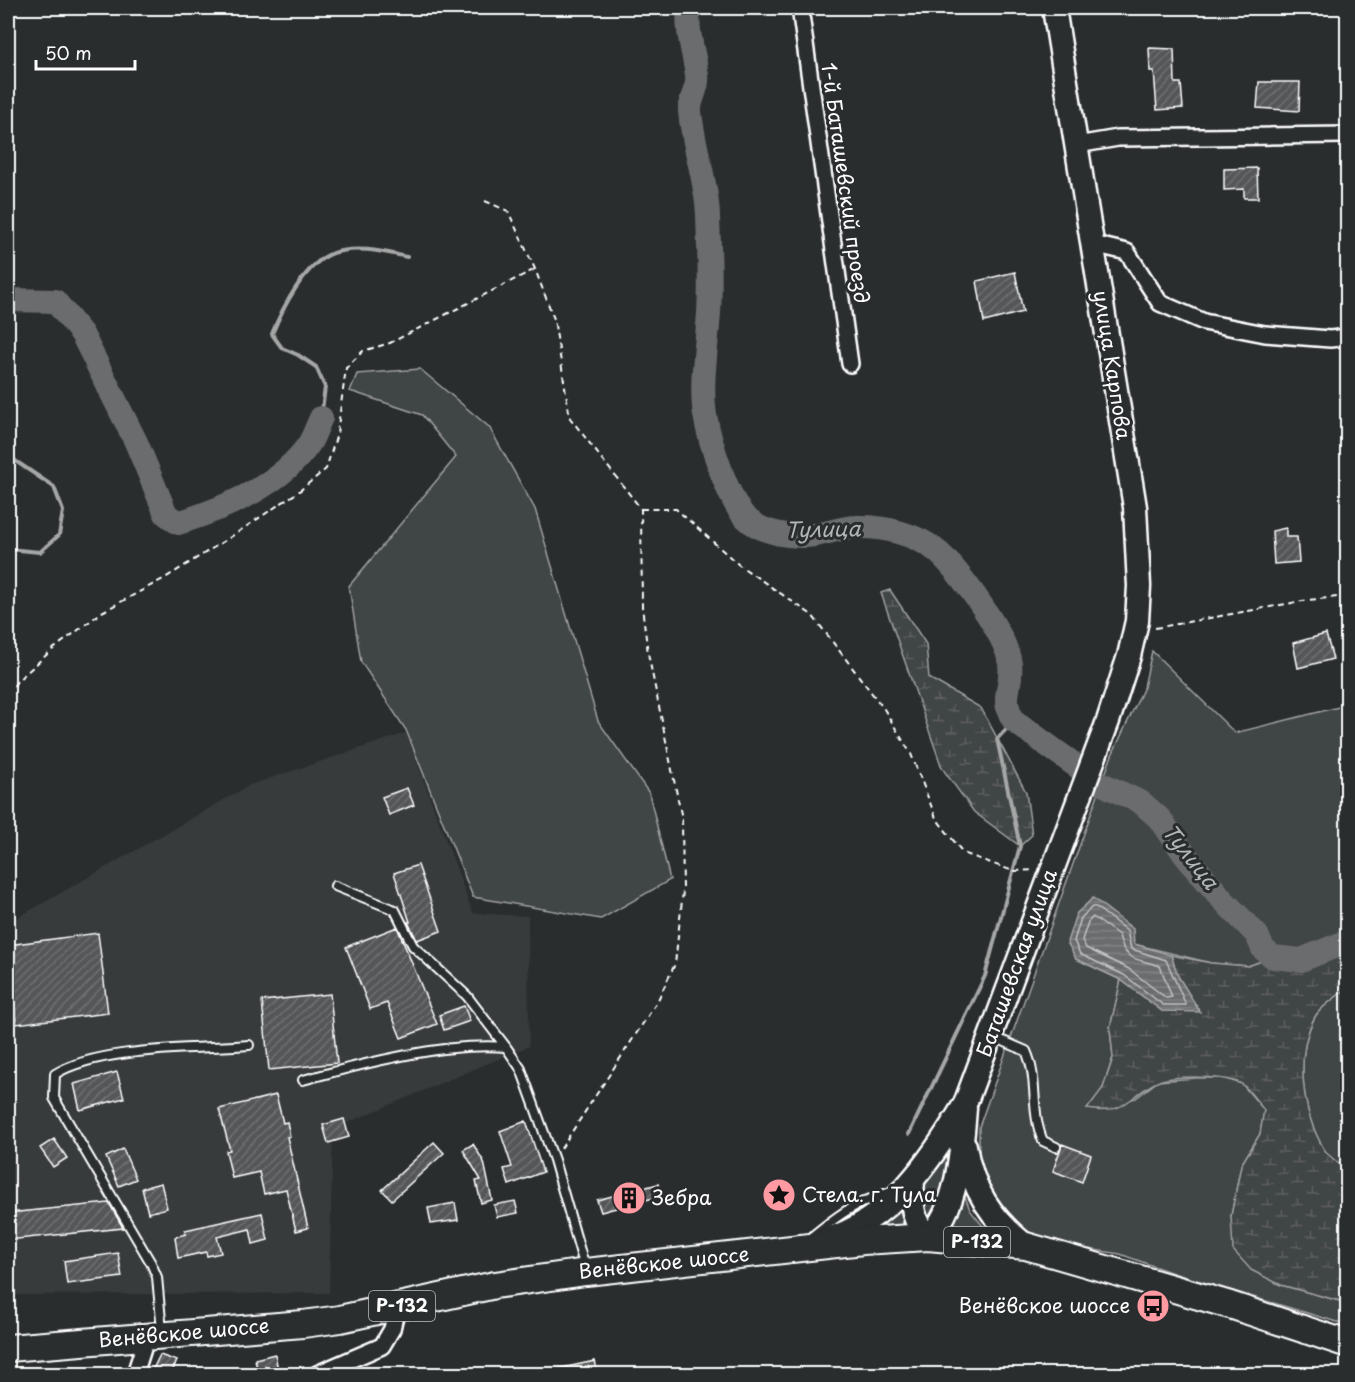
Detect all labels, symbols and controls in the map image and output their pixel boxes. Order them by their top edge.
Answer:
scale bar [36,33,135,71]
text: 50 m [45,39,92,66]
street label: 1-й Баташевский проезд [814,61,878,305]
street label: улица Карпова [1086,288,1140,442]
water label: Тулица [785,511,862,545]
water label: Тулица [1156,816,1228,896]
street label: Баташевская улица [968,864,1064,1061]
place icon: Стела. г. Тула [761,1177,797,1213]
place label: Стела. г. Тула [802,1179,937,1209]
building icon: Зебра [611,1180,647,1216]
place label: Зебра [652,1182,712,1212]
road number: Р-132 [944,1227,1010,1257]
street label: Венёвское шоссе [577,1238,751,1286]
bus stop icon: Венёвское шоссе [1135,1288,1171,1324]
place label: Венёвское шоссе [959,1290,1130,1320]
road number: Р-132 [369,1291,435,1321]
street label: Венёвское шоссе [97,1310,271,1354]

